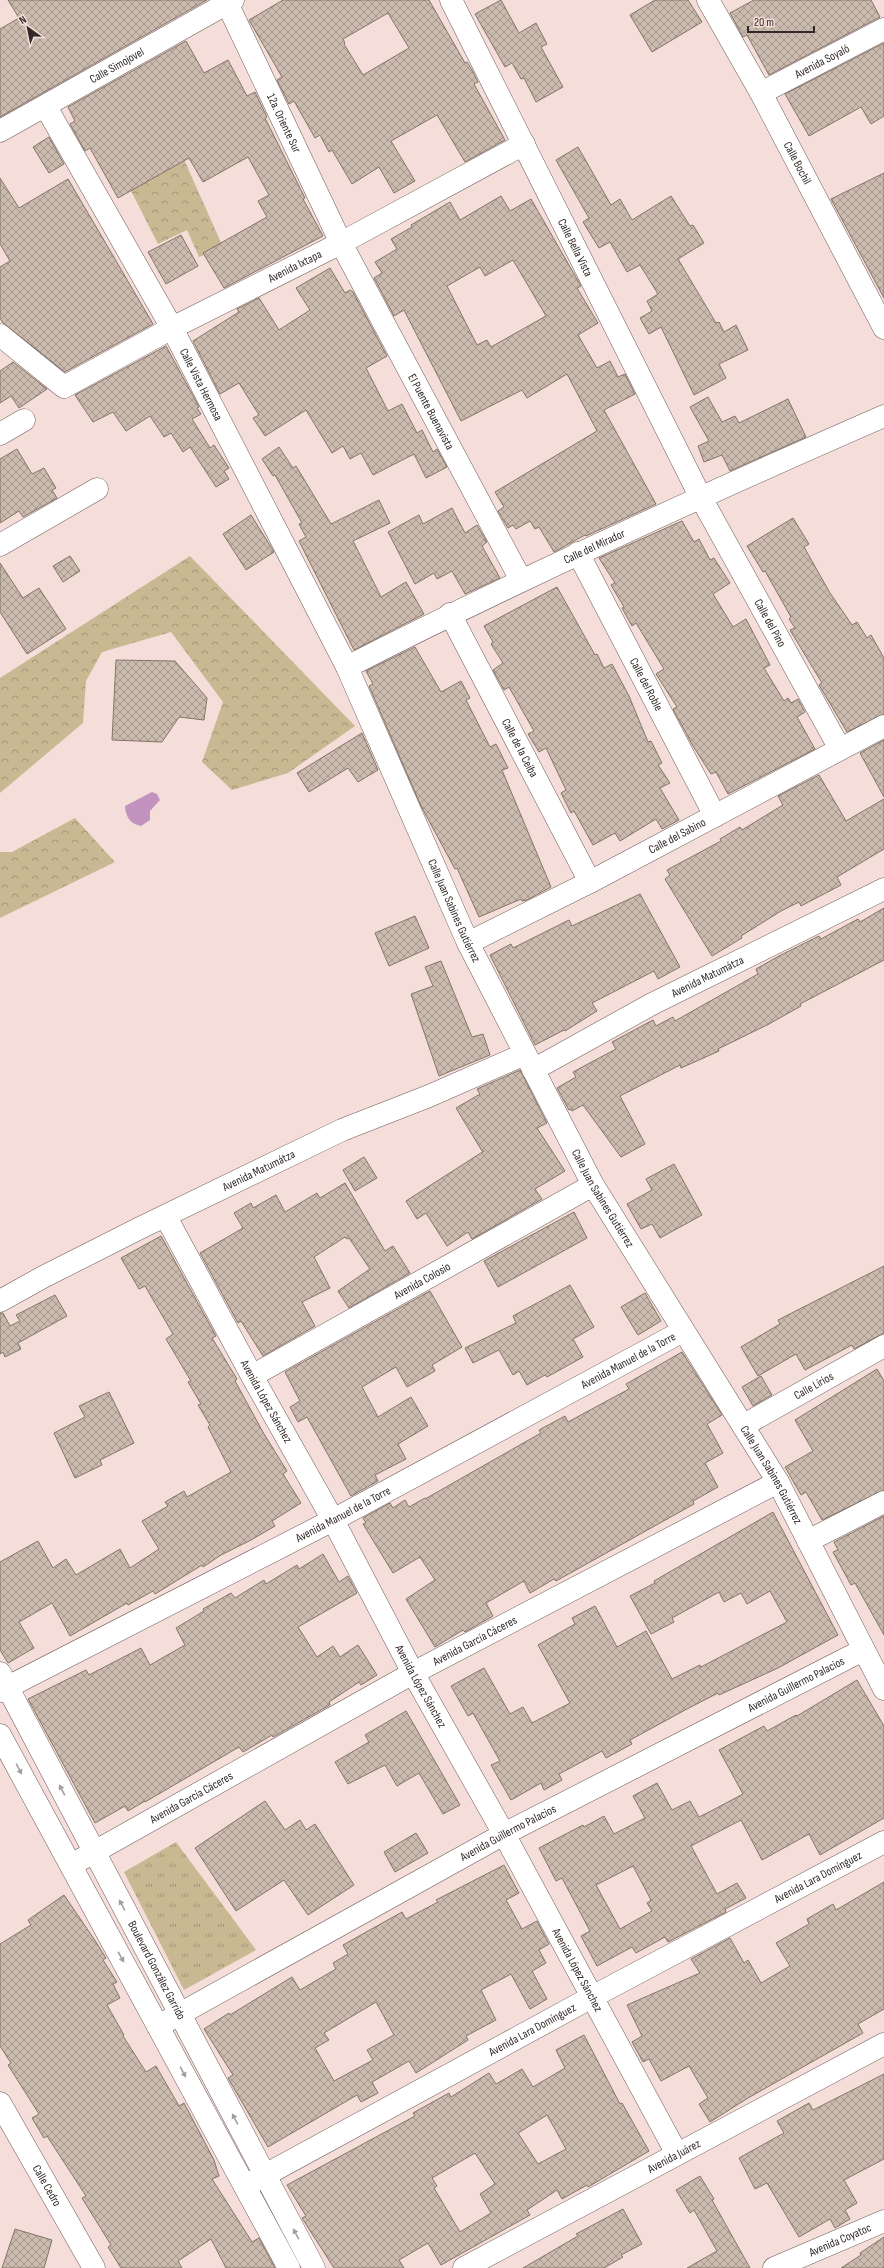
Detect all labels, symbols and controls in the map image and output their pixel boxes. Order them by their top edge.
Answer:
north arrow [8,8,48,48]
scale bar [748,8,814,34]
text: N [17,13,29,27]
text: 20 m [754,15,774,30]
street label: Avenida Soyaló [791,41,852,82]
street label: Calle Simojovel [87,44,147,87]
street label: 12a. Oriente Sur [264,91,305,156]
street label: Calle Bochil [780,139,815,187]
street label: Calle Bella Vista [554,216,596,279]
street label: Avenida Ixtapa [265,246,324,286]
street label: Calle Vista Hermosa [176,346,226,424]
street label: El Puente Buenavista [405,371,458,453]
street label: Calle del Mirador [561,525,628,567]
street label: Calle del Pino [751,596,790,650]
street label: Calle del Roble [626,655,666,714]
street label: Calle de la Ceiba [498,716,542,780]
street label: Calle del Sabino [646,814,708,857]
street label: Calle Juan Sabines Gutiérrez [425,857,484,965]
street label: Avenida Matumátza [668,952,746,1001]
street label: Avenida Matumátza [219,1146,298,1195]
street label: Calle Juan Sabines Gutiérrez [568,1147,638,1251]
street label: Avenida Colosio [390,1259,453,1303]
street label: Avenida Manuel de la Torre [578,1329,678,1393]
street label: Avenida López Sánchez [237,1357,296,1446]
street label: Calle Lírios [791,1369,836,1403]
street label: Calle Juan Sabines Gutiérrez [737,1423,806,1527]
street label: Avenida Manuel de la Torre [292,1483,393,1546]
street label: Avenida García Cáceres [429,1612,520,1669]
street label: Avenida López Sánchez [392,1641,450,1731]
street label: Avenida Guillermo Palacios [744,1653,847,1716]
one-way arrow [15,1764,22,1775]
street label: Avenida García Cáceres [146,1768,236,1827]
one-way arrow [58,1784,65,1795]
street label: Avenida Guillermo Palacios [457,1801,559,1865]
street label: Avenida Lara Domínguez [771,1847,865,1907]
one-way arrow [119,1899,126,1910]
street label: Boulevard González Garrido [125,1918,189,2022]
street label: Avenida López Sánchez [548,1925,606,2015]
one-way arrow [117,1952,124,1963]
street label: Avenida Lara Domínguez [485,1999,579,2060]
one-way arrow [180,2066,186,2077]
one-way arrow [231,2113,238,2125]
street label: Avenida Juárez [644,2135,704,2177]
street label: Calle Cedro [29,2162,65,2209]
street label: Avenida Coyatoc [806,2220,874,2260]
one-way arrow [292,2228,299,2239]

